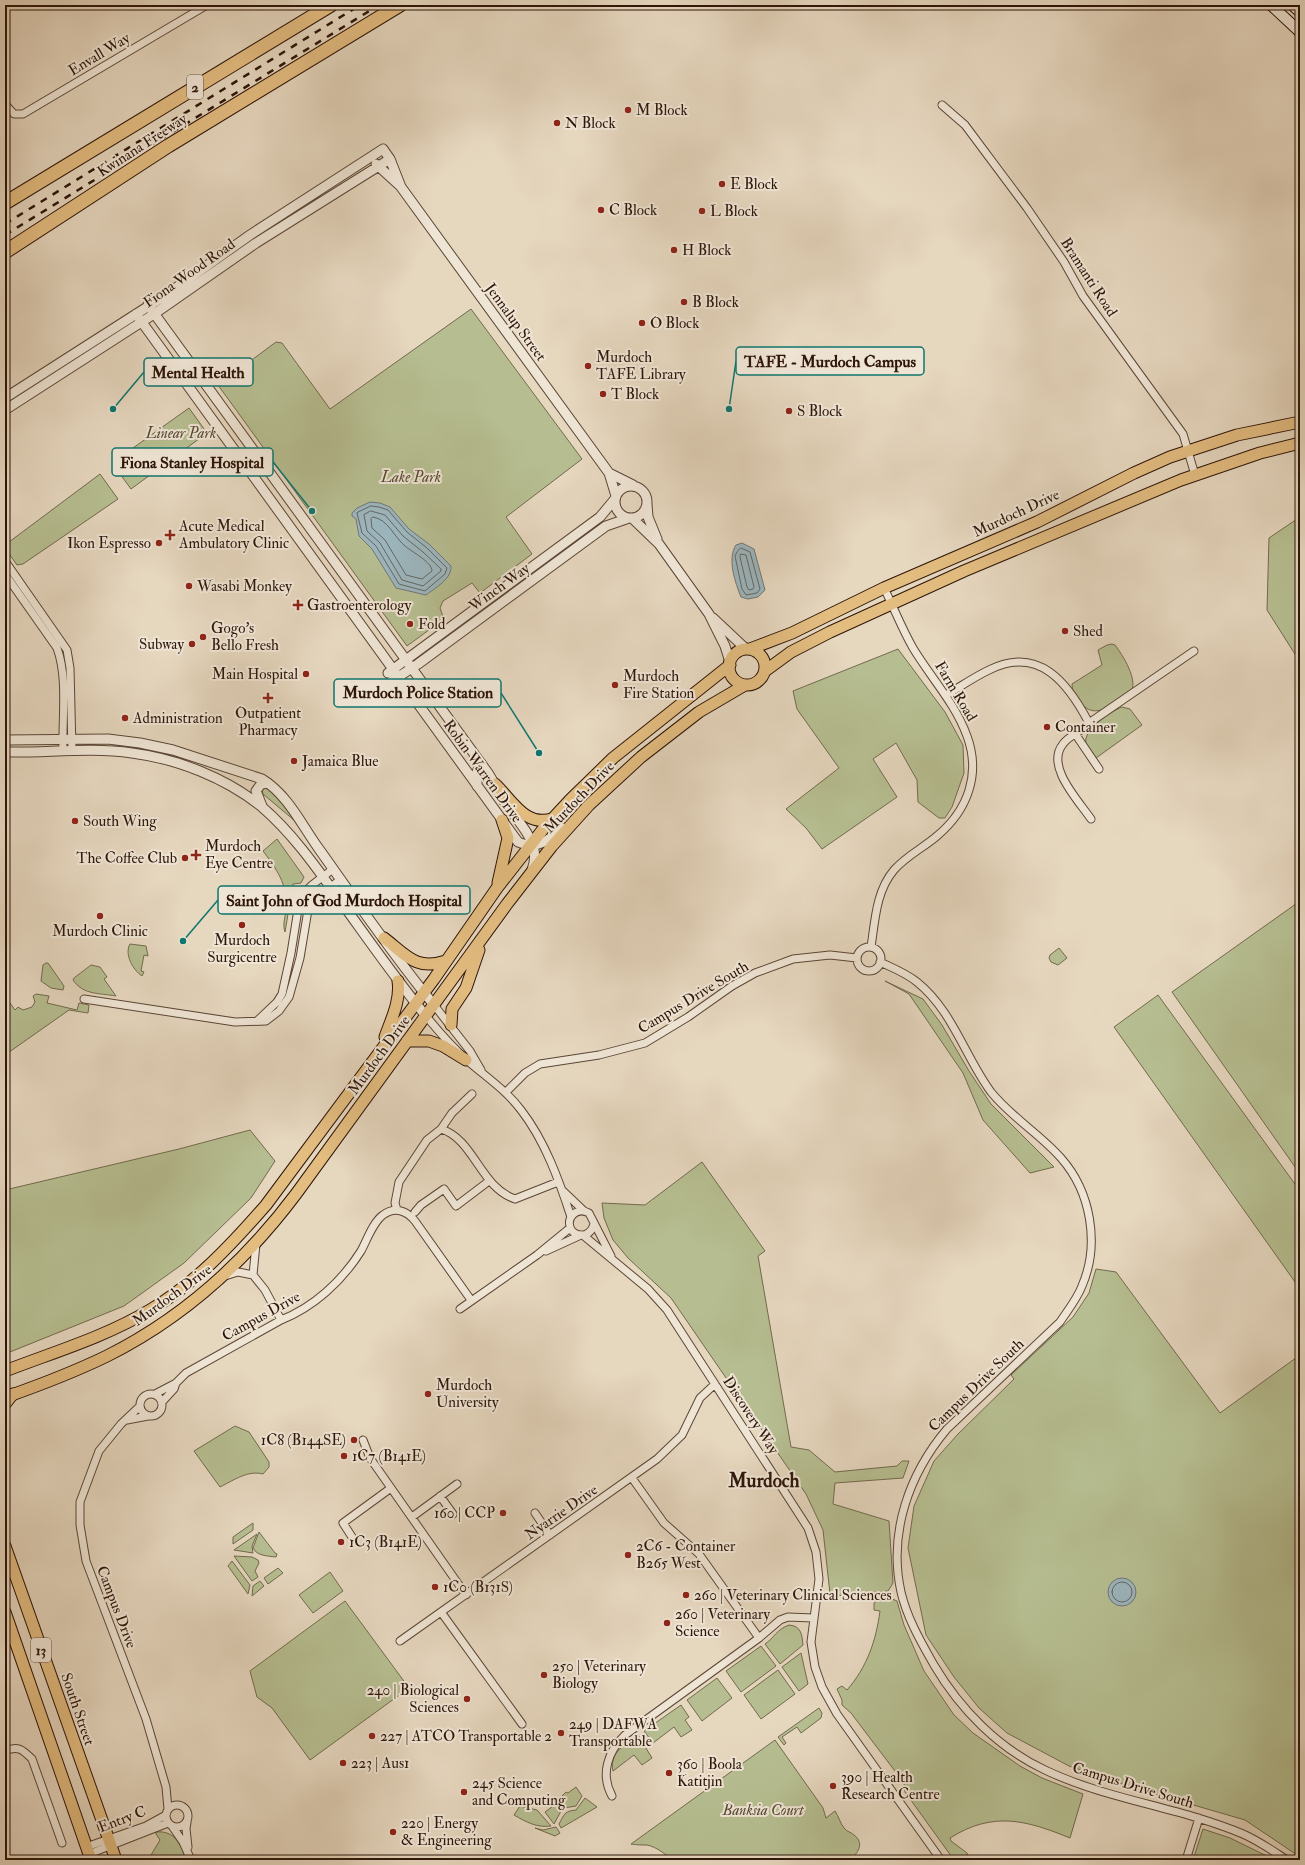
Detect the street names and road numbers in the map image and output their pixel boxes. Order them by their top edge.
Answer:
street label: Envall Way [65,28,134,80]
road number: 2 [187,75,203,99]
street label: Kwinana Freeway [94,109,191,181]
street label: Fiona Wood Road [140,234,239,312]
street label: Bramanti Road [1056,234,1121,321]
street label: Jennalup Street [479,279,550,366]
street label: Murdoch Drive [970,485,1063,542]
street label: Winch Way [464,559,534,616]
street label: Farm Road [930,658,981,725]
street label: Robin Warren Drive [439,716,526,827]
street label: Murdoch Drive [540,757,619,838]
street label: Campus Drive South [634,957,753,1039]
street label: Murdoch Drive [344,1012,415,1099]
street label: Murdoch Drive [129,1260,216,1331]
street label: Campus Drive [219,1287,304,1347]
street label: Campus Drive South [925,1335,1029,1437]
street label: Discovery Way [718,1373,783,1458]
street label: Nyarrie Drive [521,1480,601,1544]
street label: Campus Drive [91,1563,141,1651]
road number: 13 [31,1638,51,1662]
street label: South Street [56,1670,99,1748]
street label: Campus Drive South [1070,1758,1196,1814]
street label: Entry C [96,1802,149,1837]

